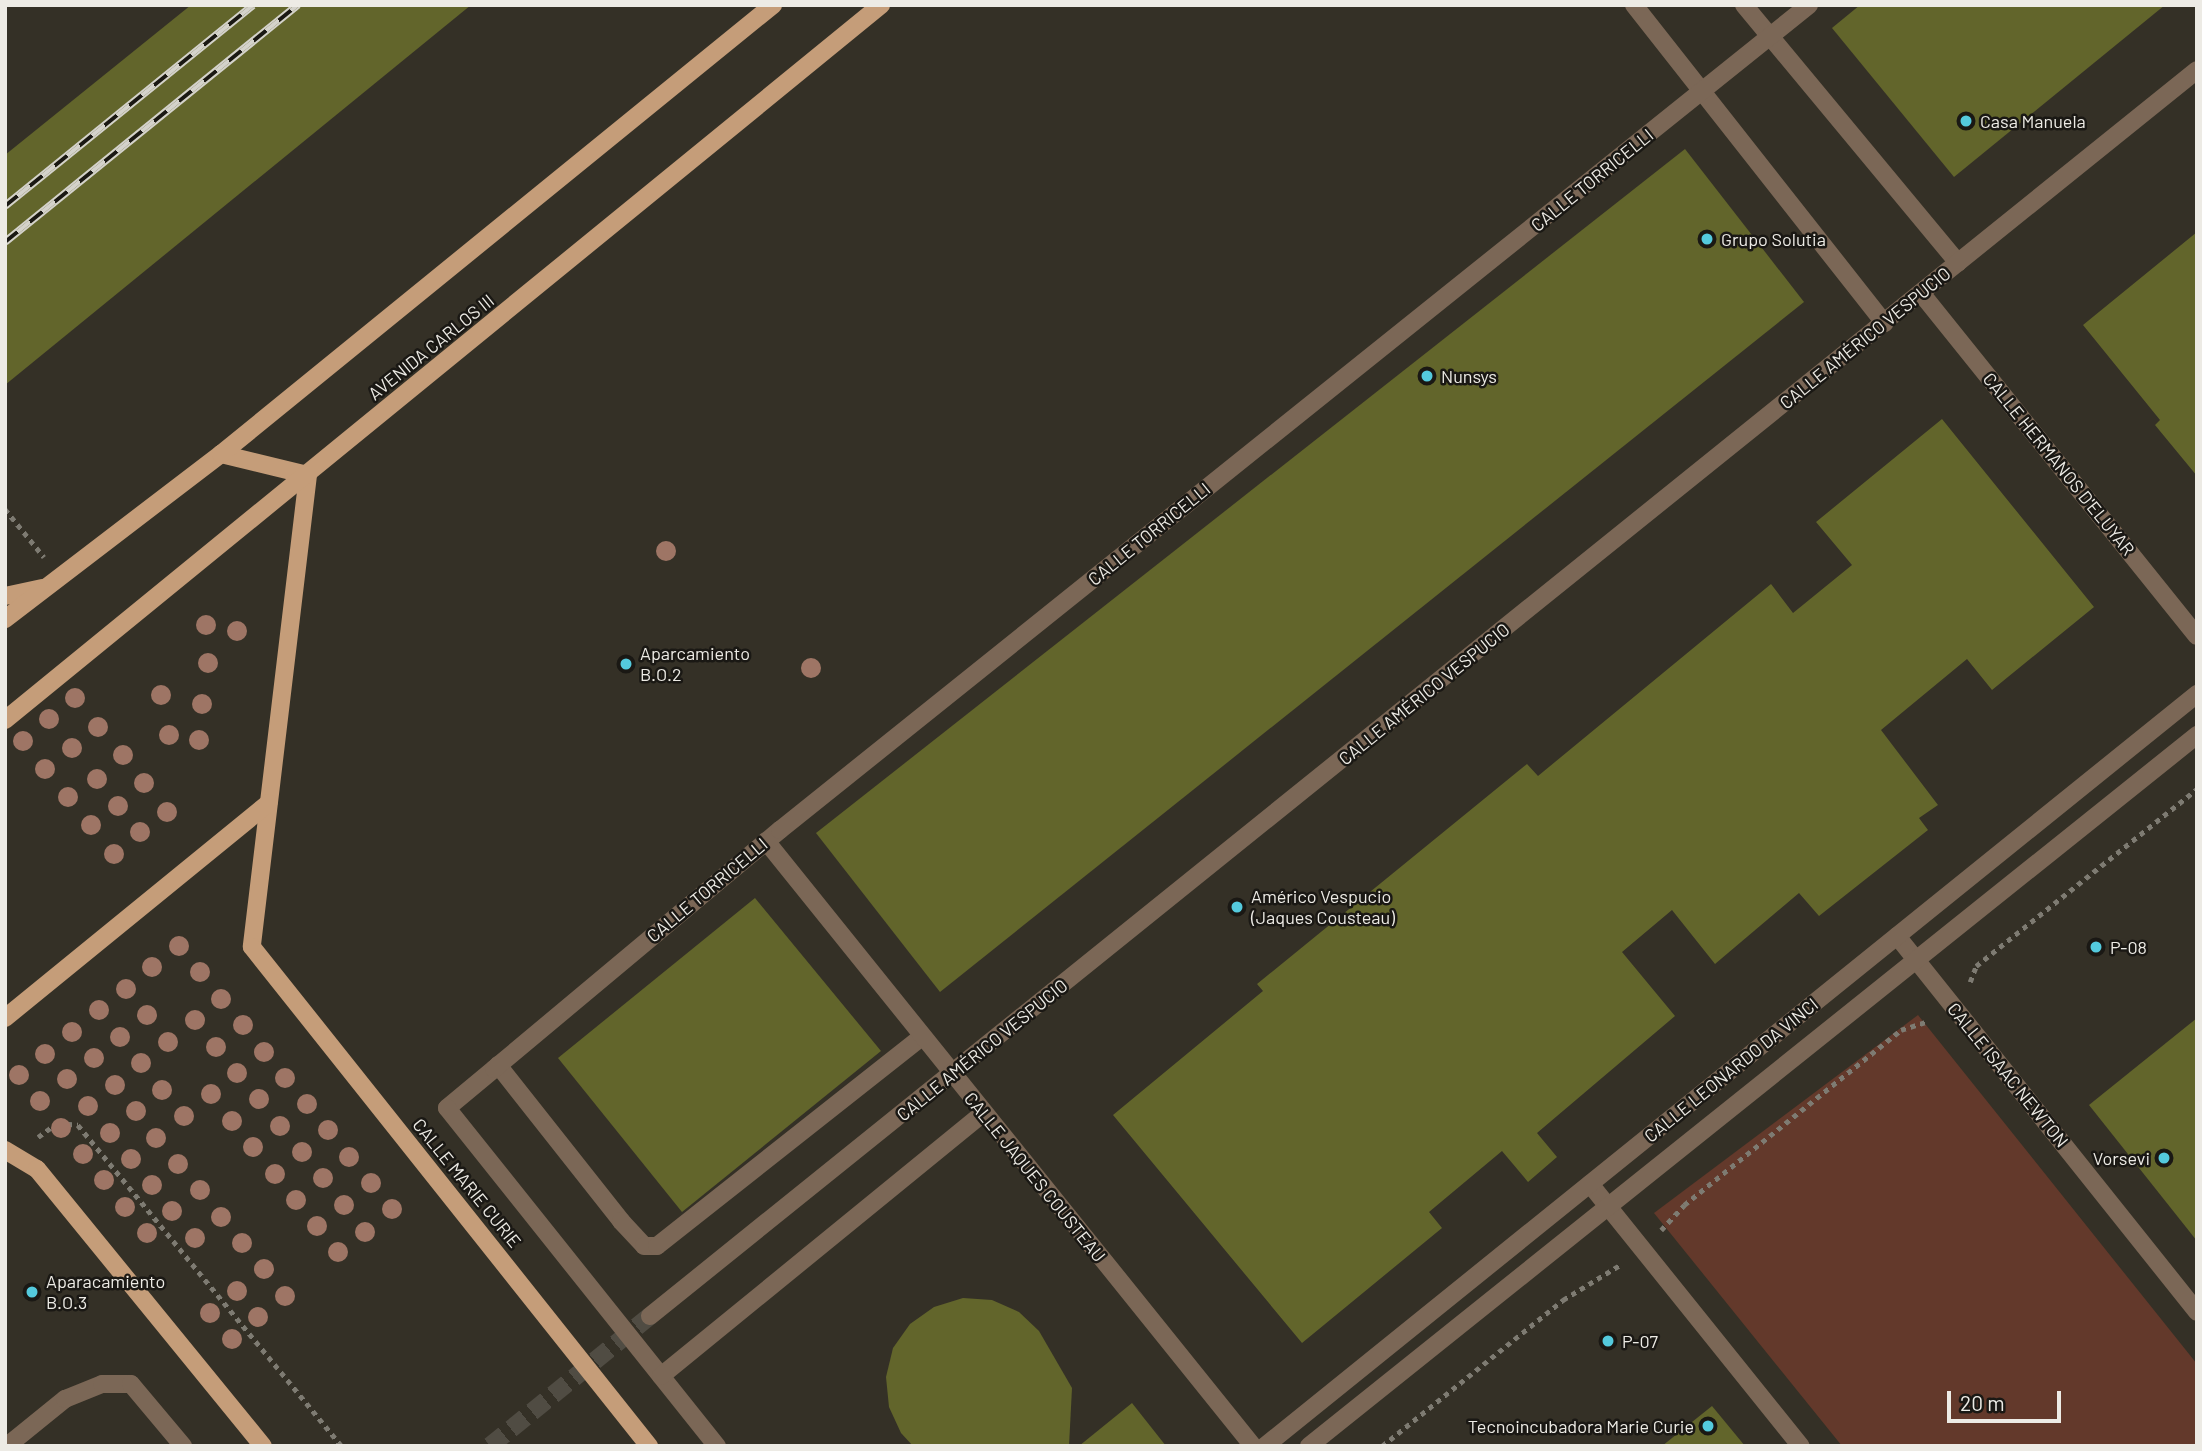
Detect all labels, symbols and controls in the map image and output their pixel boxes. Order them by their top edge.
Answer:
place label: Casa Manuela [1980,110,2086,132]
marker: Casa Manuela [1958,113,1974,129]
street label: CALLE TORRICELLI [1527,124,1657,236]
place label: Grupo Solutia [1721,228,1826,250]
marker: Grupo Solutia [1699,231,1715,247]
street label: CALLE AMÉRICO VESPUCIO [1775,262,1955,414]
street label: AVENIDA CARLOS III [364,290,498,404]
place label: Nunsys [1441,365,1497,387]
marker: Nunsys [1419,368,1435,384]
street label: CALLE HERMANOS D'ELUYAR [1979,368,2139,560]
street label: CALLE TORRICELLI [1084,478,1214,590]
street label: CALLE AMÉRICO VESPUCIO [1334,618,1514,770]
place label: Aparcamiento B.O.2 [640,643,750,686]
marker: Aparcamiento B.O.2 [618,656,634,672]
street label: CALLE TORRICELLI [642,833,772,947]
place label: Américo Vespucio (Jaques Cousteau) [1251,886,1395,928]
marker: Américo Vespucio (Jaques Cousteau) [1229,899,1245,915]
place label: P-08 [2110,936,2147,958]
marker: P-08 [2088,939,2104,955]
street label: CALLE AMÉRICO VESPUCIO [892,974,1072,1126]
street label: CALLE LEONARDO DA VINCI [1640,993,1822,1147]
street label: CALLE ISAAC NEWTON [1943,998,2073,1152]
street label: CALLE JAQUES COUSTEAU [960,1088,1110,1266]
street label: CALLE MARIE CURIE [408,1114,526,1252]
place label: Vorsevi [2093,1147,2150,1169]
marker: Vorsevi [2156,1150,2172,1166]
place label: Aparacamiento B.O.3 [46,1271,165,1314]
marker: Aparacamiento B.O.3 [24,1284,40,1300]
place label: P-07 [1622,1330,1658,1352]
marker: P-07 [1600,1333,1616,1349]
scale bar [1950,1378,2064,1422]
text: 20 m [1960,1390,2005,1415]
place label: Tecnoincubadora Marie Curie [1468,1415,1694,1437]
marker: Tecnoincubadora Marie Curie [1700,1418,1716,1434]

